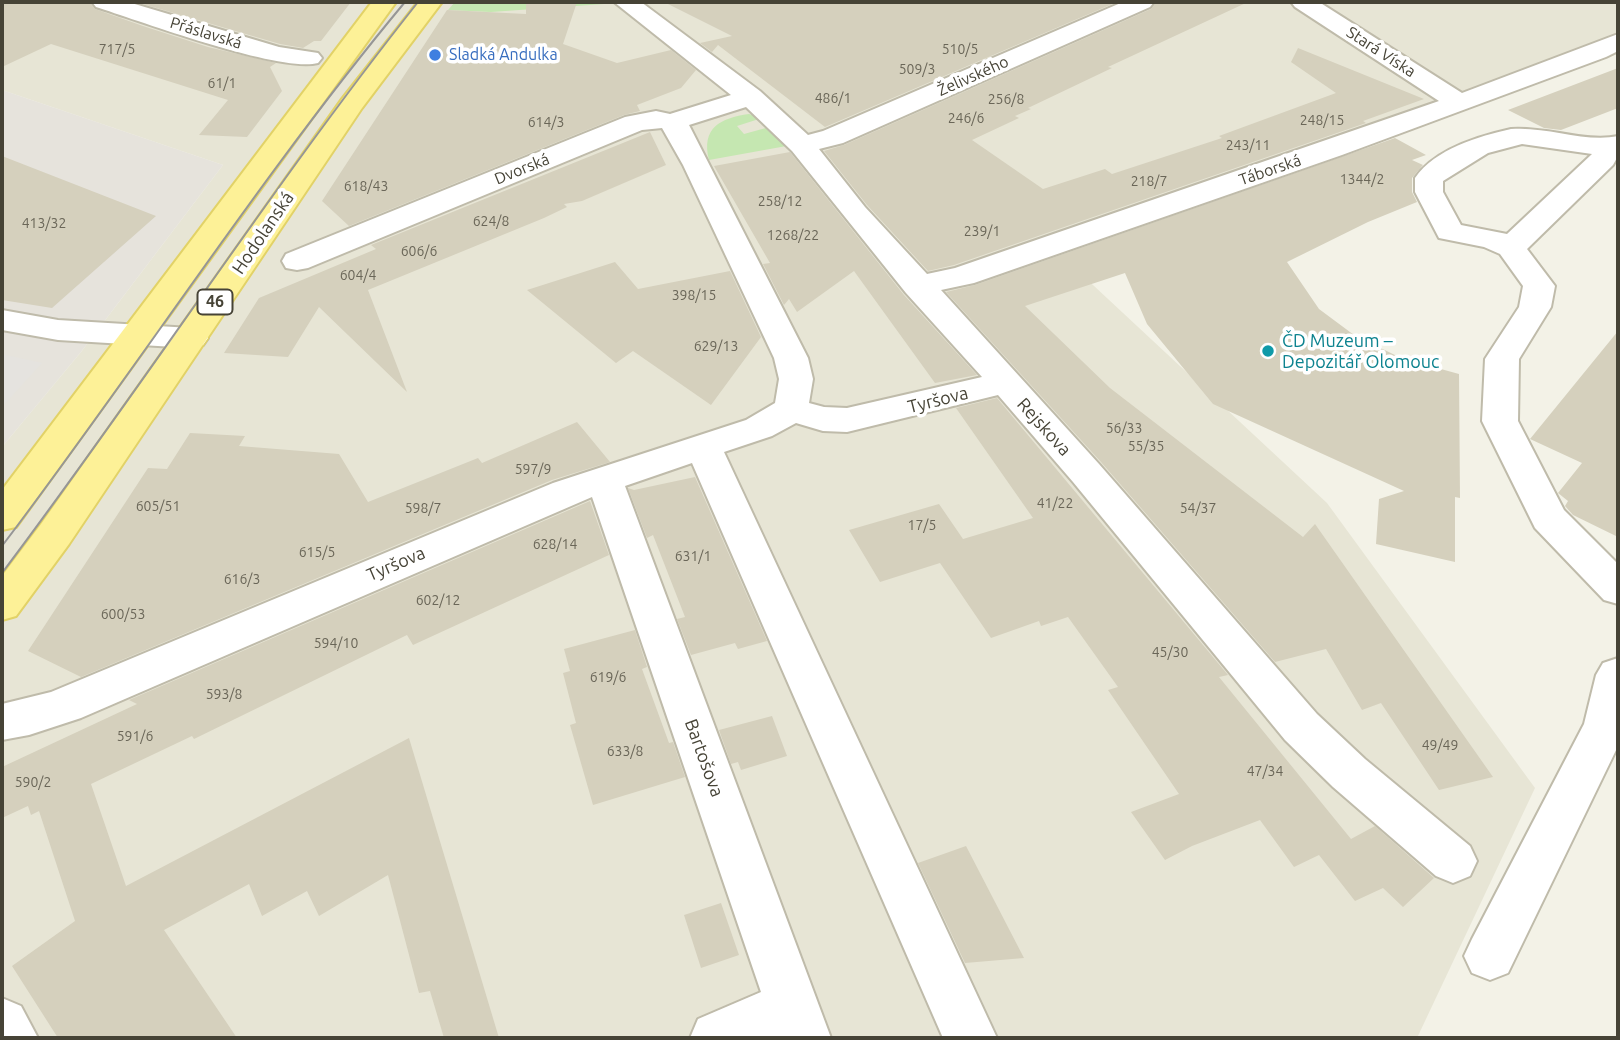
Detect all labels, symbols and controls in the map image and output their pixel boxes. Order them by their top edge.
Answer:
street label: Přáslavská [168,13,244,53]
street label: Stará Víska [1343,23,1419,81]
house number: 717/5 [99,41,135,57]
house number: 510/5 [942,41,978,57]
place label: Sladká Andulka [449,45,558,65]
marker: Sladká Andulka [427,47,443,63]
street label: Želivského [934,52,1012,100]
house number: 509/3 [899,61,935,77]
house number: 61/1 [208,75,236,91]
house number: 486/1 [815,90,851,106]
house number: 256/8 [988,91,1024,107]
house number: 246/6 [948,110,984,126]
house number: 248/15 [1300,112,1344,128]
house number: 614/3 [528,114,564,130]
house number: 243/11 [1226,137,1270,153]
street label: Dvorská [492,149,552,189]
street label: Táborská [1236,150,1304,190]
house number: 1344/2 [1340,171,1384,187]
house number: 218/7 [1131,173,1167,189]
house number: 618/43 [344,178,388,194]
street label: Hodolanská [228,188,298,278]
house number: 258/12 [758,193,802,209]
house number: 624/8 [473,213,509,229]
house number: 413/32 [22,215,66,231]
house number: 239/1 [964,223,1000,239]
house number: 1268/22 [767,227,819,243]
house number: 606/6 [401,243,437,259]
house number: 604/4 [340,267,376,283]
house number: 398/15 [672,287,716,303]
road number: 46 [198,290,232,314]
place label: ČD Muzeum – Depozitář Olomouc [1282,330,1439,372]
house number: 629/13 [694,338,738,354]
marker: ČD Muzeum – Depozitář Olomouc [1260,343,1276,359]
street label: Tyršova [906,382,970,418]
street label: Rejskova [1012,394,1076,460]
house number: 56/33 [1106,420,1142,436]
house number: 55/35 [1128,438,1164,454]
house number: 597/9 [515,461,551,477]
house number: 41/22 [1037,495,1073,511]
house number: 605/51 [136,498,180,514]
house number: 598/7 [405,500,441,516]
house number: 54/37 [1180,500,1216,516]
house number: 17/5 [908,517,936,533]
house number: 628/14 [533,536,577,552]
street label: Tyršova [363,542,429,586]
house number: 615/5 [299,544,335,560]
house number: 631/1 [675,548,711,564]
house number: 616/3 [224,571,260,587]
house number: 602/12 [416,592,460,608]
house number: 600/53 [101,606,145,622]
house number: 594/10 [314,635,358,651]
house number: 45/30 [1152,644,1188,660]
house number: 619/6 [590,669,626,685]
house number: 593/8 [206,686,242,702]
street label: Bartošova [680,716,728,800]
house number: 591/6 [117,728,153,744]
house number: 49/49 [1422,737,1458,753]
house number: 633/8 [607,743,643,759]
house number: 47/34 [1247,763,1283,779]
house number: 590/2 [15,774,51,790]

